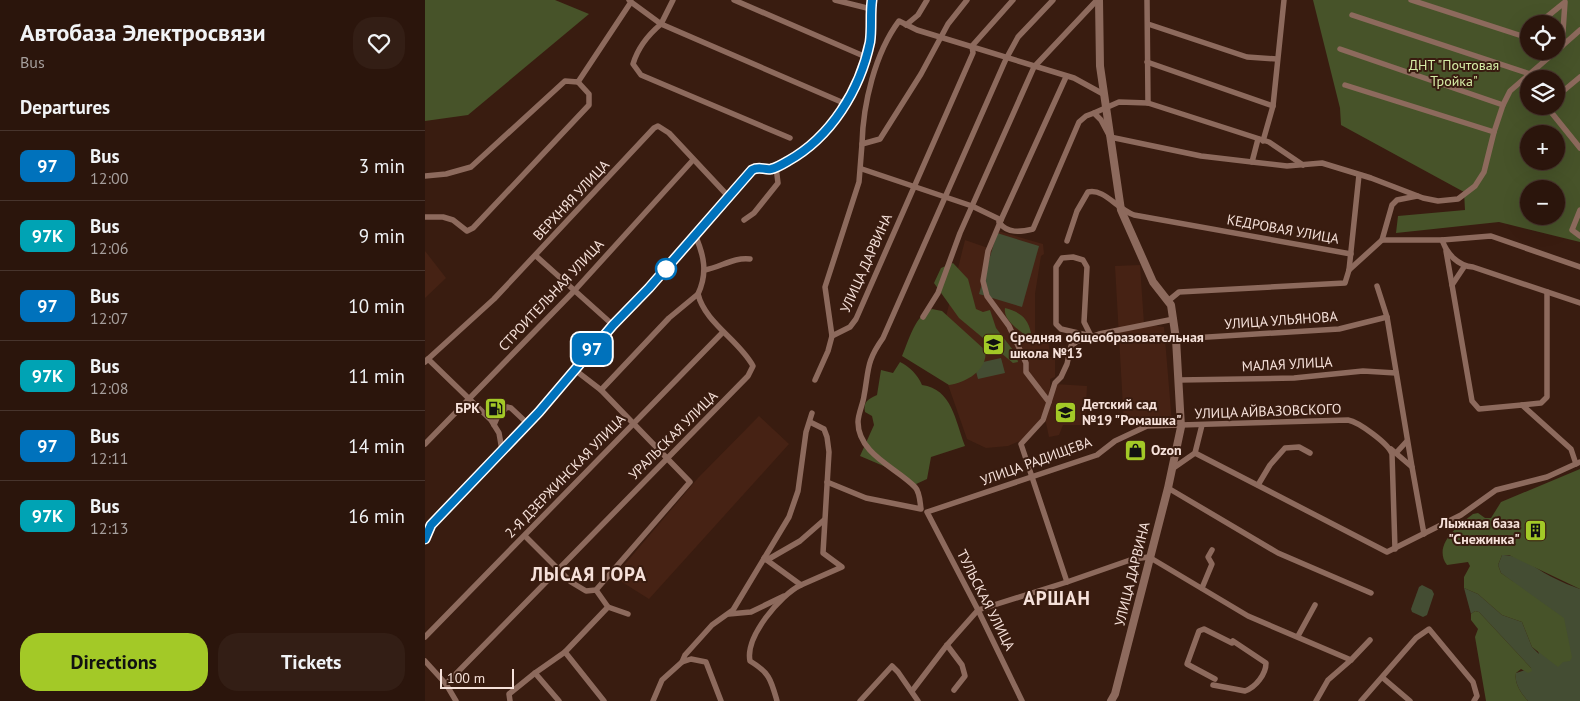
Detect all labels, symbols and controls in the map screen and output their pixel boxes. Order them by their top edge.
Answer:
map controls [1520,15,1565,225]
button: locate [1520,15,1565,60]
text: Автобаза Электросвязи [20,17,266,48]
button: heart [353,17,405,69]
text: Bus [20,52,45,72]
park label: ДНТ "Почтовая Тройка" [1409,56,1499,90]
button: layers [1520,70,1565,115]
text: Departures [20,95,110,119]
button: + [1520,125,1565,170]
text: Bus [90,144,119,168]
text: 97 [37,154,58,177]
text: 3 min [359,154,405,178]
street label: ВЕРХНЯЯ УЛИЦА [529,155,614,244]
text: 12:00 [90,168,128,188]
button: − [1520,180,1565,225]
street label: УЛИЦА ДАРВИНА [836,210,896,315]
street label: КЕДРОВАЯ УЛИЦА [1225,210,1341,248]
text: Bus [90,214,119,238]
text: 97К [32,224,63,247]
text: 9 min [359,224,405,248]
street label: СТРОИТЕЛЬНАЯ УЛИЦА [495,235,608,355]
text: 12:06 [90,238,128,258]
unlabelled marker [655,258,677,280]
text: Bus [90,284,119,308]
text: 97 [37,294,58,317]
text: 10 min [348,294,405,318]
street label: УЛИЦА УЛЬЯНОВА [1224,307,1339,333]
text: 12:07 [90,308,128,328]
place label: Средняя общеобразовательная школа №13 [1010,328,1204,362]
line badge: 97 [569,333,615,365]
school or university icon: Средняя общеобразовательная школа №13 [982,333,1006,357]
text: 97 [582,337,602,360]
street label: МАЛАЯ УЛИЦА [1241,353,1334,375]
text: Bus [90,354,119,378]
text: 97К [32,364,63,387]
text: 11 min [348,364,405,388]
text: 12:08 [90,378,128,398]
street label: УРАЛЬСКАЯ УЛИЦА [625,386,722,483]
place label: Детский сад №19 "Ромашка" [1082,395,1182,429]
fuel station icon: БРК [484,396,508,420]
place label: БРК [455,399,480,417]
street label: УЛИЦА АЙВАЗОВСКОГО [1194,399,1342,423]
school or university icon: Детский сад №19 "Ромашка" [1054,400,1078,424]
street label: 2-Я ДЗЕРЖИНСКАЯ УЛИЦА [501,410,630,542]
text: Bus [90,424,119,448]
street label: УЛИЦА РАДИЩЕВА [978,432,1095,489]
text: 97 [37,434,58,457]
text: 14 min [348,434,405,458]
shop icon: Ozon [1123,438,1147,462]
place label: Ozon [1151,441,1182,459]
text: 12:11 [90,448,128,468]
text: Bus [90,494,119,518]
text: 97К [32,504,63,527]
text: 16 min [348,504,405,528]
place label: Лыжная база "Снежинка" [1438,514,1520,548]
text: 12:13 [90,518,128,538]
street label: УЛИЦА ДАРВИНА [1110,519,1154,628]
building icon: Лыжная база "Снежинка" [1524,519,1548,543]
street label: ТУЛЬСКАЯ УЛИЦА [953,547,1020,654]
district label: ЛЫСАЯ ГОРА [530,562,647,586]
district label: АРШАН [1023,586,1091,610]
button: Directions [20,633,208,691]
button: Tickets [218,633,405,691]
scale bar [440,666,514,689]
text: 100 m [447,669,485,687]

